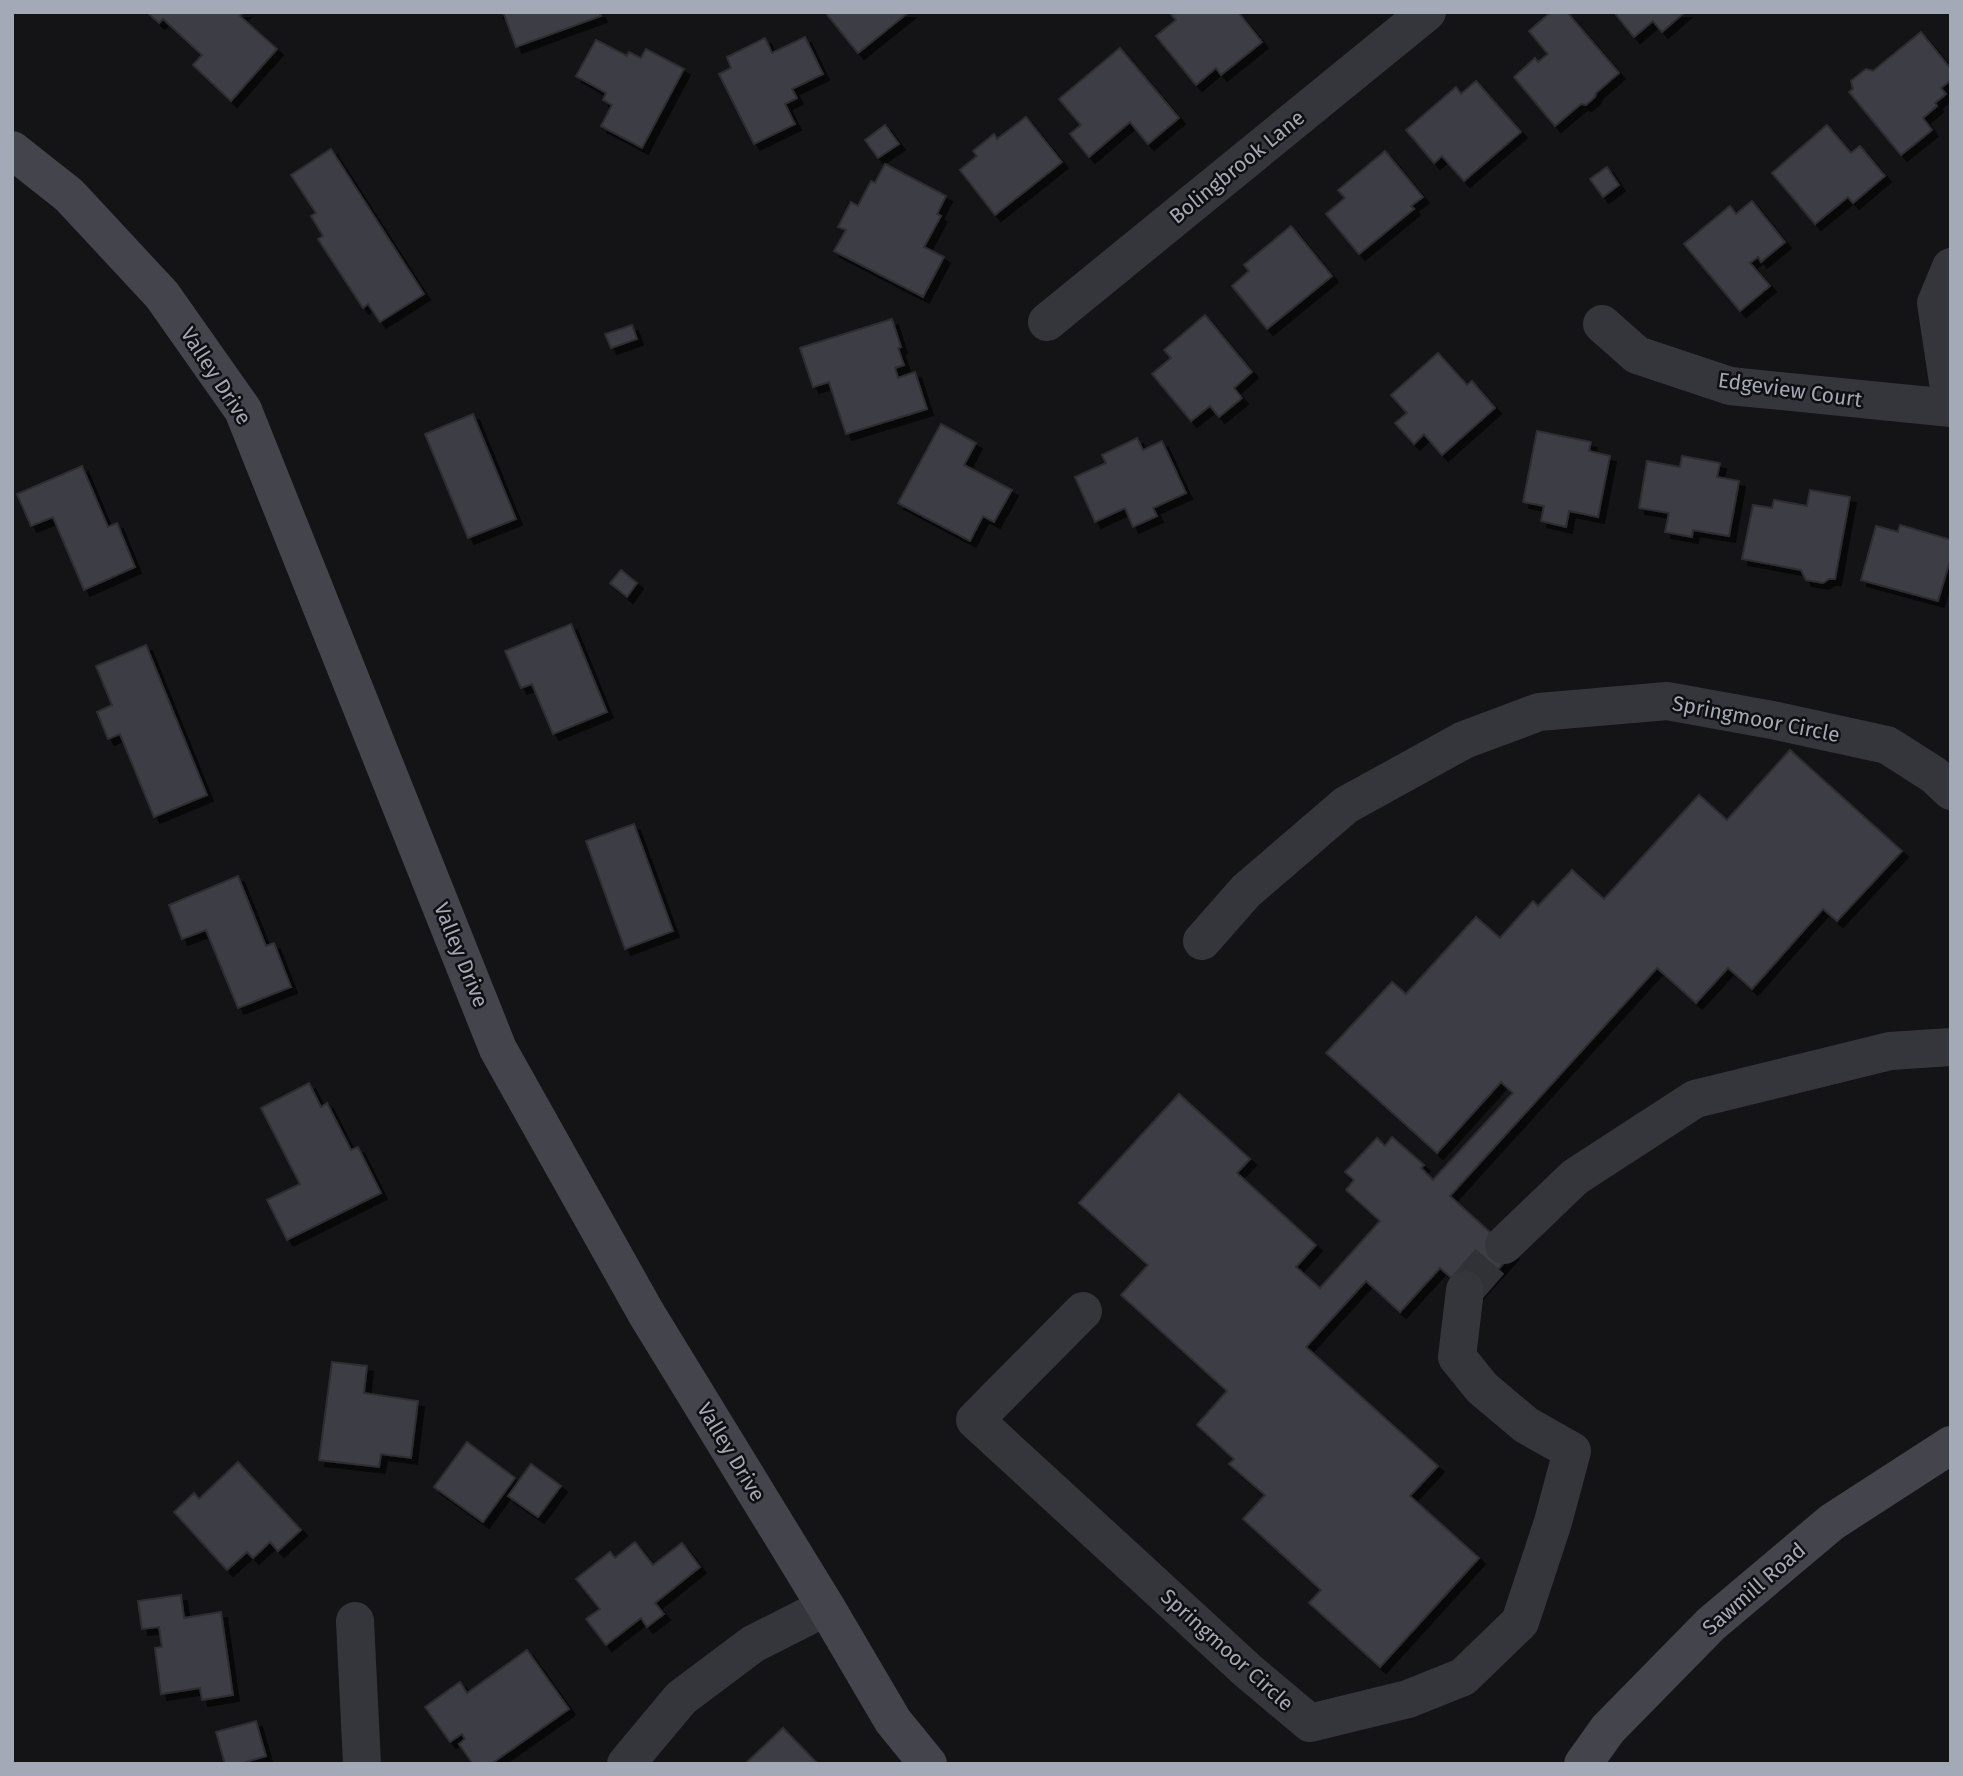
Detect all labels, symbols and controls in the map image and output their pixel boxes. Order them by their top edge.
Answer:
street label: Bolingbrook Lane [1164,104,1310,230]
street label: Valley Drive [175,322,257,430]
street label: Edgeview Court [1716,367,1864,413]
street label: Springmoor Circle [1670,690,1842,748]
street label: Valley Drive [428,899,494,1011]
street label: Valley Drive [691,1398,771,1506]
street label: Sawmill Road [1697,1537,1811,1641]
street label: Springmoor Circle [1155,1583,1299,1717]

